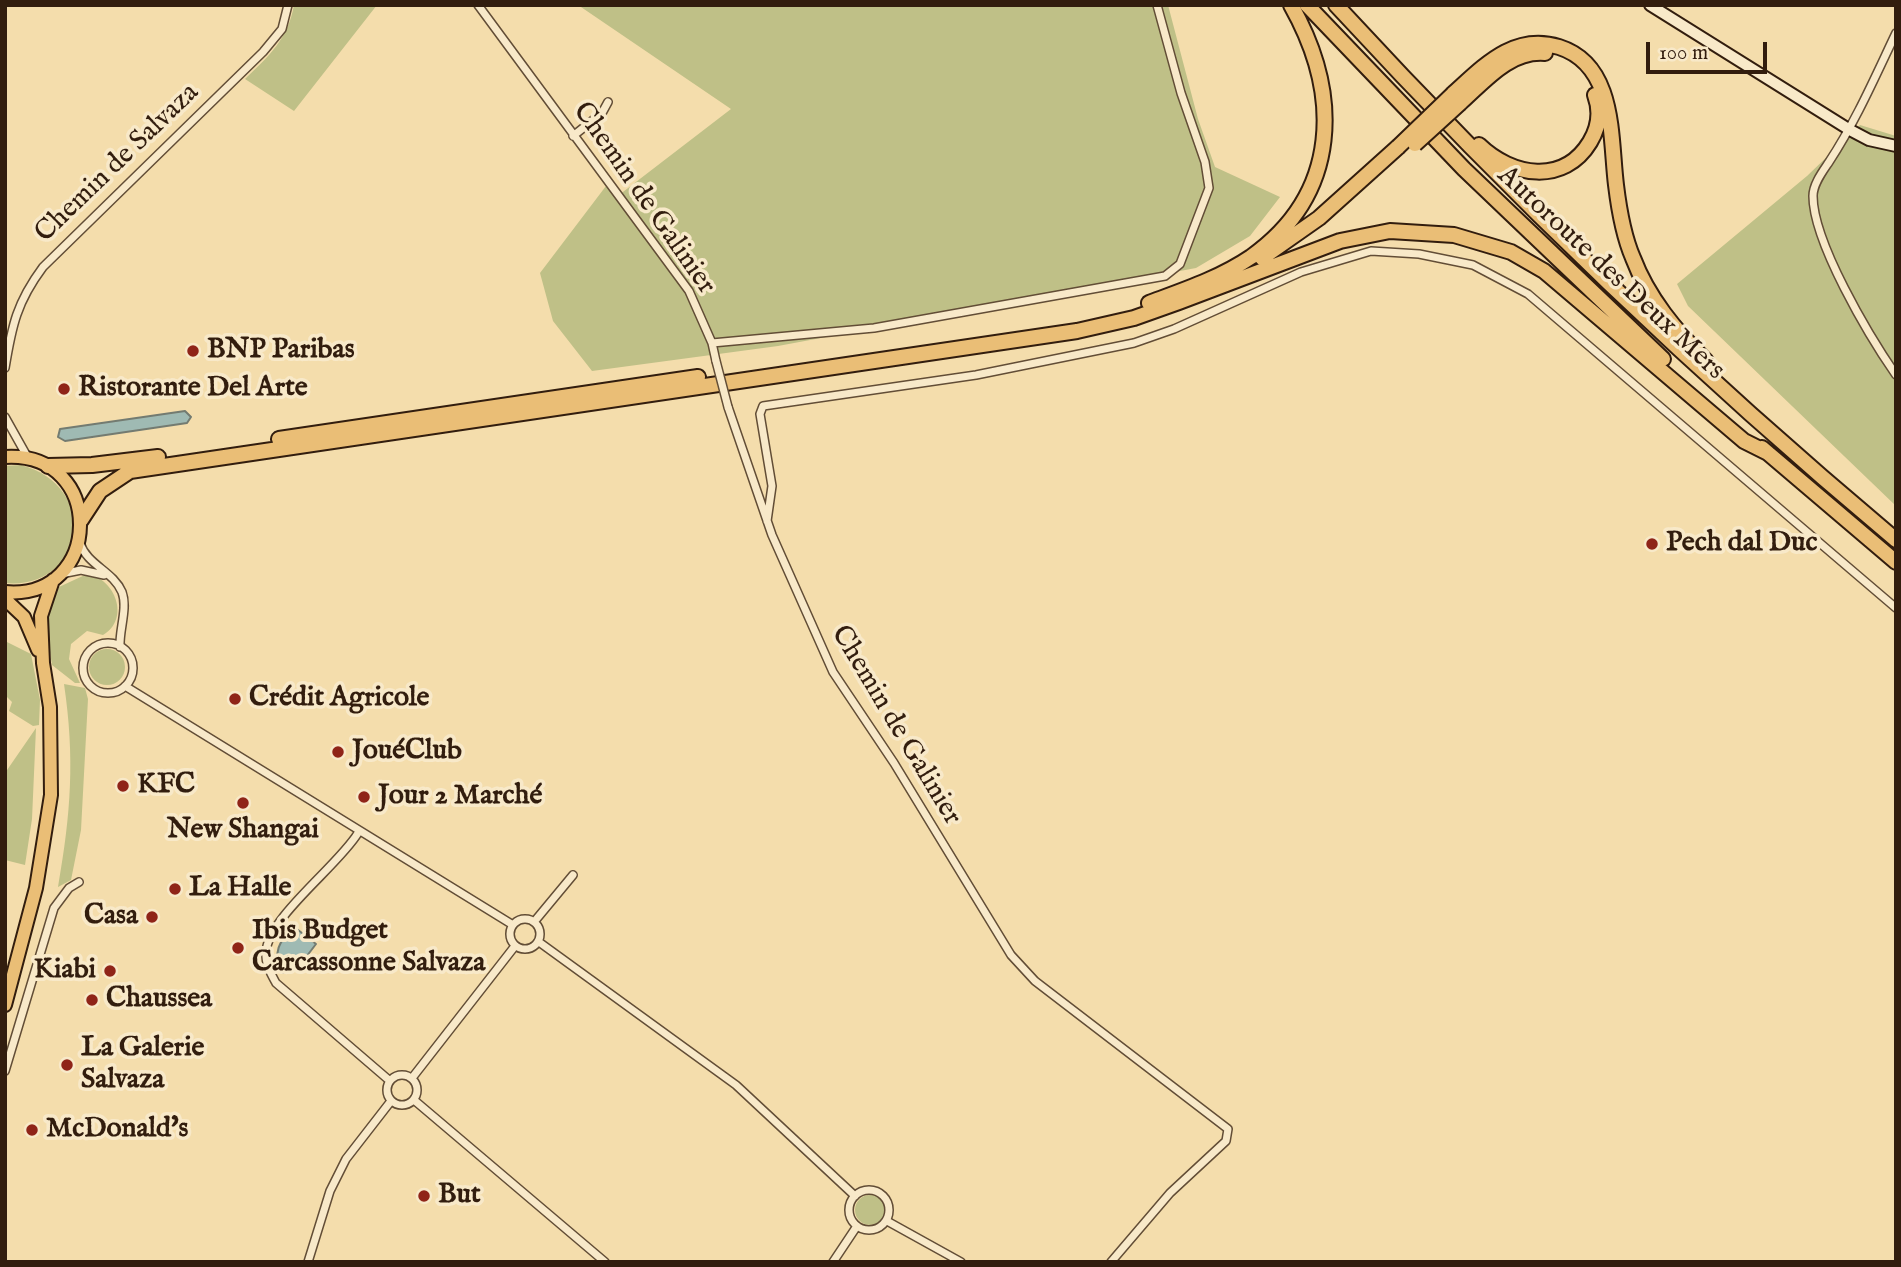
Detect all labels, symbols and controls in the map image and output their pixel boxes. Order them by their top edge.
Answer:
scale bar [1649,28,1770,72]
text: 100 m [1659,40,1708,67]
street label: Chemin de Salvaza [29,77,207,251]
street label: Chemin de Galinier [564,97,722,301]
street label: Autoroute des Deux Mers [1489,160,1731,388]
place label: BNP Paribas [207,334,355,368]
marker: BNP Paribas [185,343,201,359]
place label: Ristorante Del Arte [78,372,308,406]
marker: Ristorante Del Arte [56,381,72,397]
place label: Pech dal Duc [1666,527,1818,561]
marker: Pech dal Duc [1644,536,1660,552]
street label: Chemin de Galinier [822,620,968,832]
place label: Crédit Agricole [249,682,429,716]
marker: Crédit Agricole [227,691,243,707]
place label: JouéClub [352,735,462,769]
marker: JouéClub [330,744,346,760]
place label: KFC [137,769,195,803]
marker: KFC [115,778,131,794]
place label: Jour 2 Marché [378,780,542,814]
marker: Jour 2 Marché [356,789,372,805]
marker: New Shangai [235,795,251,811]
place label: New Shangai [167,814,319,848]
place label: La Halle [189,872,291,906]
marker: La Halle [167,881,183,897]
place label: Casa [84,900,138,934]
marker: Casa [144,909,160,925]
place label: Ibis Budget Carcassonne Salvaza [252,915,485,981]
marker: Ibis Budget Carcassonne Salvaza [230,940,246,956]
place label: Kiabi [34,954,96,988]
marker: Kiabi [102,963,118,979]
place label: Chaussea [106,983,212,1017]
marker: Chaussea [84,992,100,1008]
place label: La Galerie Salvaza [81,1032,204,1098]
marker: La Galerie Salvaza [59,1057,75,1073]
place label: McDonald's [46,1113,188,1147]
marker: McDonald's [24,1122,40,1138]
place label: But [438,1179,481,1213]
marker: But [416,1188,432,1204]

